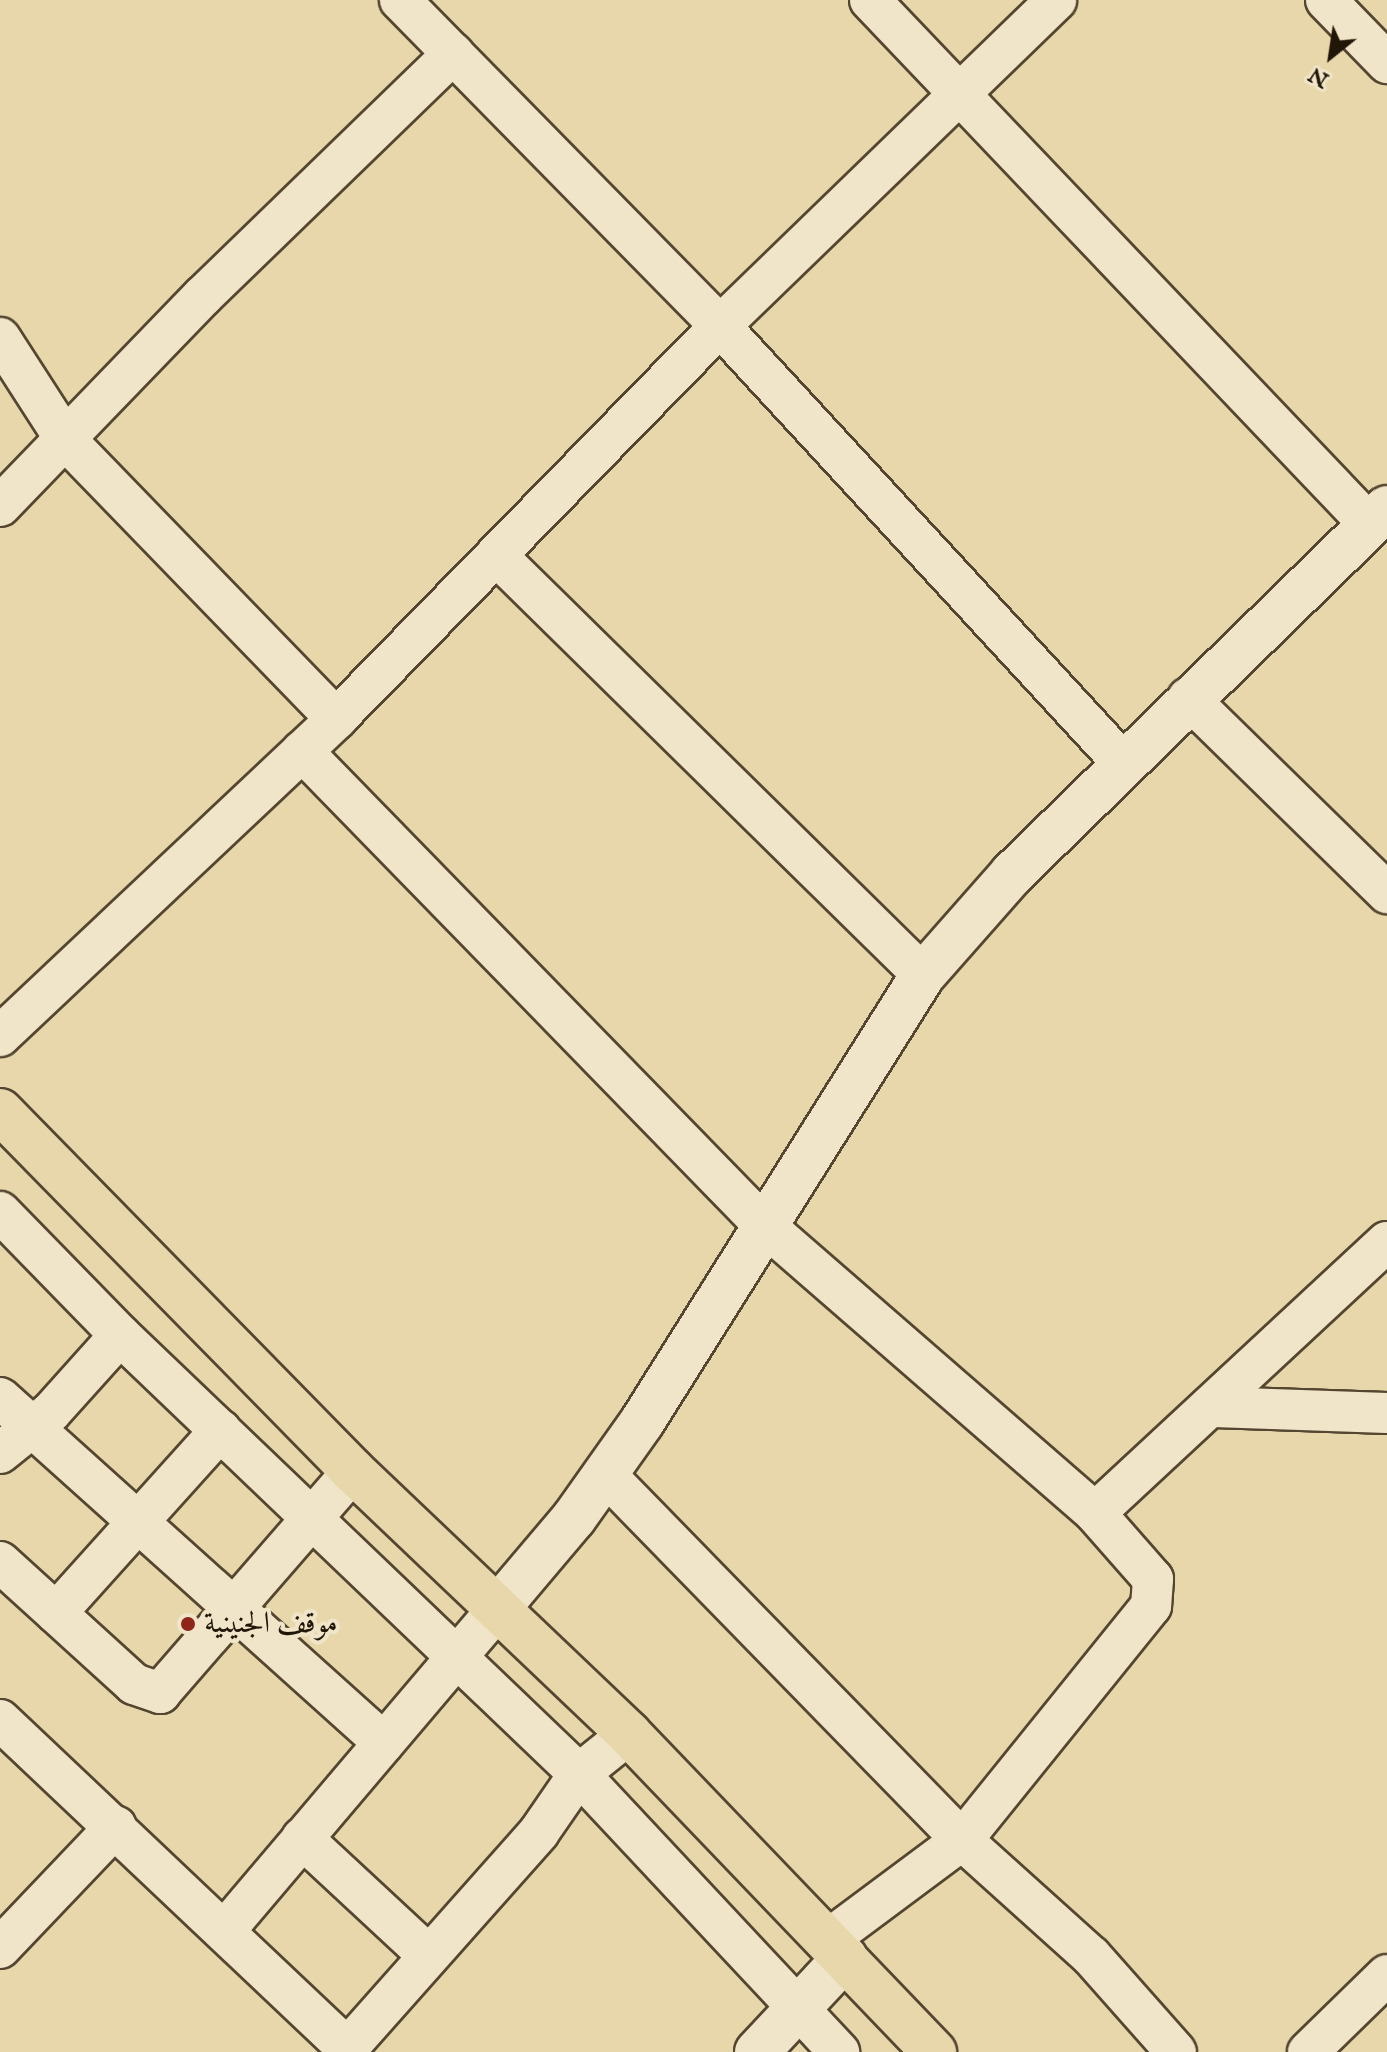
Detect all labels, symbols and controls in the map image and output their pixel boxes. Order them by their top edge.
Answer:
north arrow [1291,16,1371,96]
text: N [1304,60,1334,94]
place label: موقف الجنينية [204,1606,338,1642]
marker: موقف الجنينية [179,1615,197,1633]

